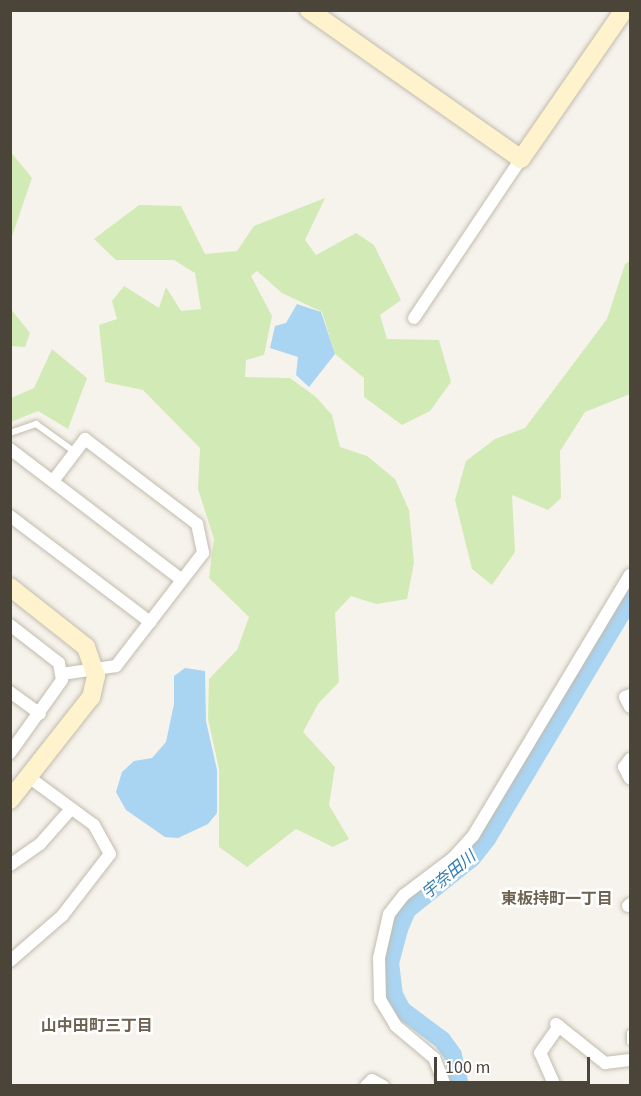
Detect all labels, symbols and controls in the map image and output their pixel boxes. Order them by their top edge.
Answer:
water label: 宇奈田川 [418,847,480,903]
district label: 東板持町一丁目 [501,889,613,909]
district label: 山中田町三丁目 [41,1016,153,1036]
scale bar [437,1045,593,1083]
text: 100 m [445,1055,490,1080]

